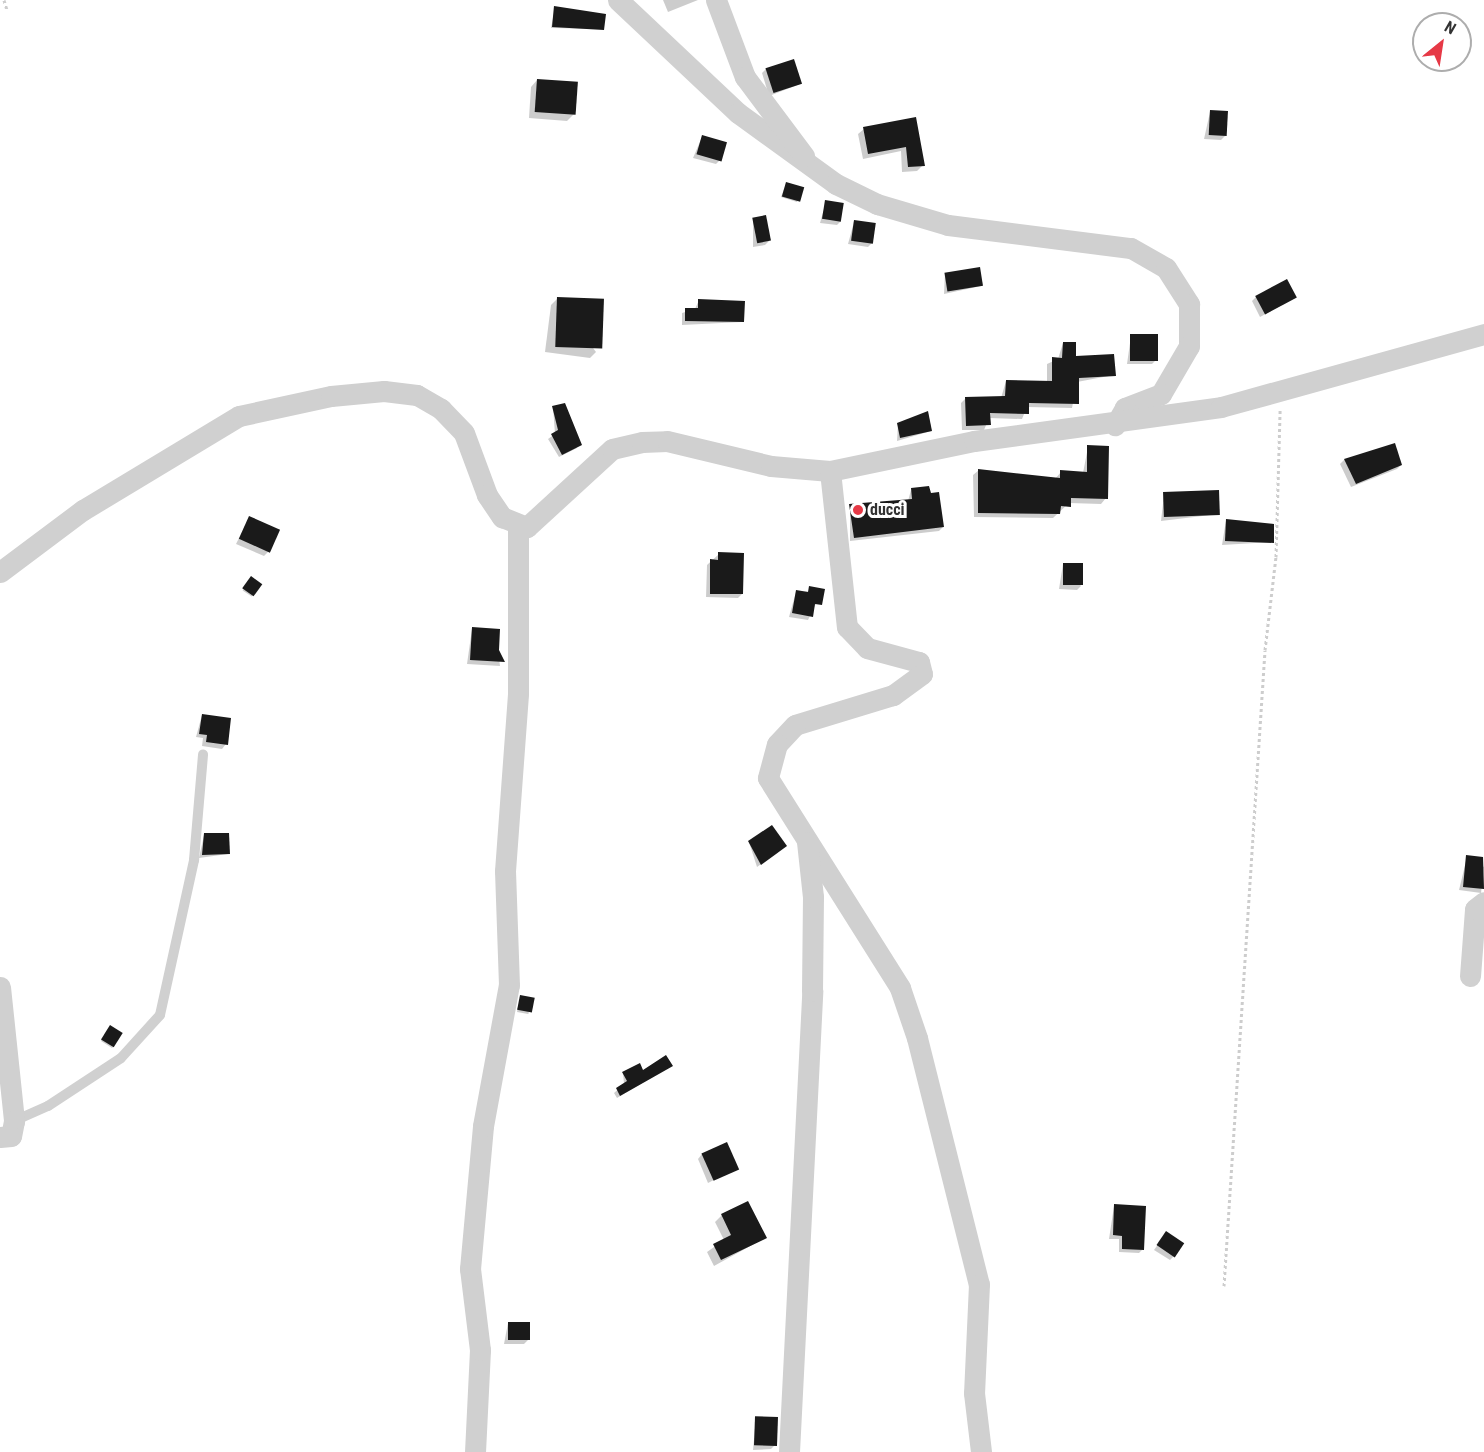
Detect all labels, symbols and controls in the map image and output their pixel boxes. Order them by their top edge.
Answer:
north arrow [1412,12,1472,72]
text: N [1441,17,1459,38]
place label: ducci [870,500,905,520]
marker: ducci [851,503,865,517]

